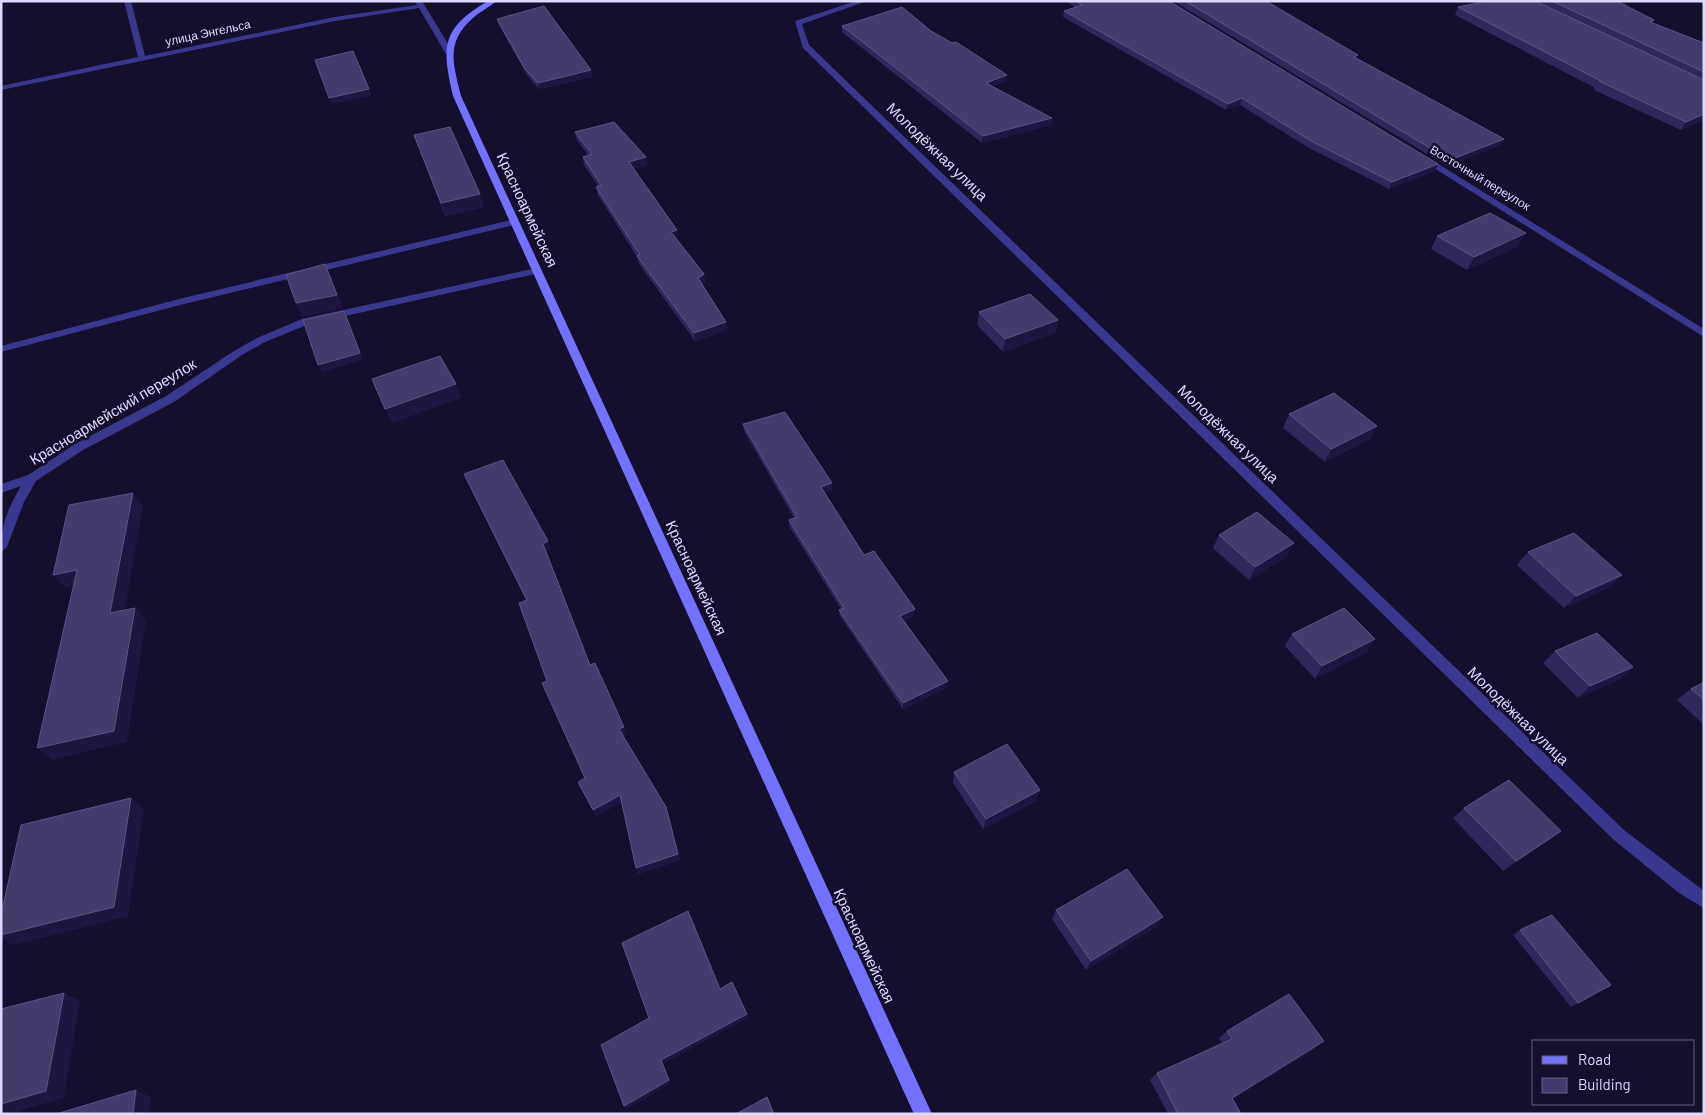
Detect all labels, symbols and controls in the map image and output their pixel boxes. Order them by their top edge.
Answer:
street label: улица Энгельса [164,16,252,49]
street label: Молодёжная улица [883,98,993,205]
street label: Восточный переулок [1427,142,1534,214]
street label: Красноармейская [494,150,562,270]
street label: Красноармейский переулок [26,354,199,468]
street label: Молодёжная улица [1174,380,1284,487]
street label: Красноармейская [663,518,731,638]
street label: Молодёжная улица [1464,662,1574,769]
street label: Красноармейская [831,886,899,1006]
legend [1532,1040,1695,1105]
text: Road [1578,1050,1611,1068]
text: Building [1578,1075,1631,1093]

